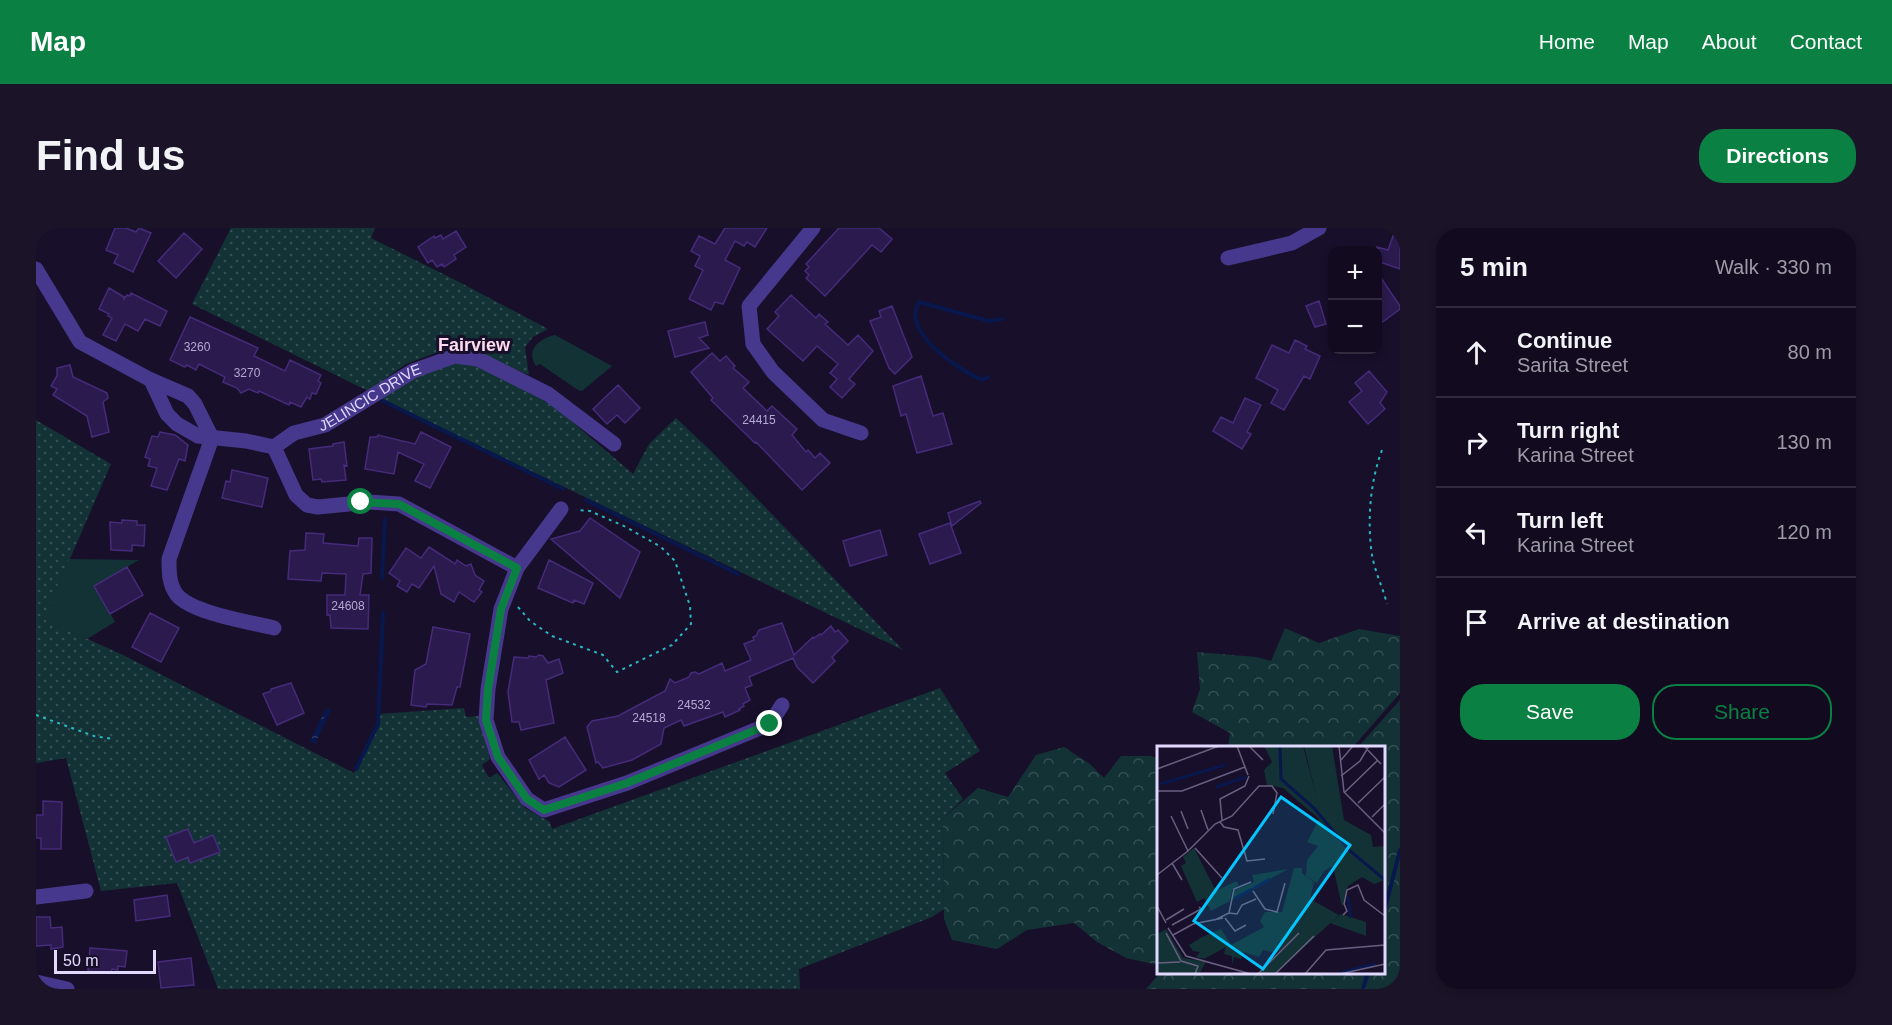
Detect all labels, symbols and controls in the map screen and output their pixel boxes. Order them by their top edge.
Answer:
text: Map [30,26,86,57]
text: Home [1539,30,1595,53]
text: Map [1628,30,1669,53]
text: About [1702,30,1757,53]
text: Contact [1790,30,1862,53]
button: Directions [1699,129,1856,183]
text: Find us [36,132,185,179]
map controls [1328,246,1382,354]
button: + [1328,246,1382,300]
text: 5 min [1460,252,1528,282]
text: Walk · 330 m [1715,256,1832,278]
button: − [1328,300,1382,354]
text: Continue [1517,328,1612,353]
district label: Fairview [438,335,511,355]
icon: ahead [1460,336,1493,369]
house number: 3260 [184,340,211,354]
text: 80 m [1788,341,1832,363]
text: Sarita Street [1517,354,1628,376]
street label: JELINCIC DRIVE [317,360,423,434]
house number: 3270 [234,366,261,380]
house number: 24415 [742,413,776,427]
text: Turn right [1517,418,1619,443]
icon: right [1460,426,1493,459]
text: 130 m [1776,431,1832,453]
text: Karina Street [1517,444,1634,466]
route start [347,488,373,514]
text: Turn left [1517,508,1603,533]
icon: left [1460,516,1493,549]
text: 120 m [1776,521,1832,543]
text: Karina Street [1517,534,1634,556]
house number: 24608 [331,599,365,613]
icon: arrive [1460,606,1493,639]
text: Arrive at destination [1517,609,1730,634]
button: Save [1460,684,1640,740]
button: Share [1652,684,1832,740]
house number: 24532 [677,698,711,712]
route end [756,710,782,736]
house number: 24518 [632,711,666,725]
inset map [1157,746,1385,974]
scale bar [54,947,156,974]
text: 50 m [63,952,99,969]

